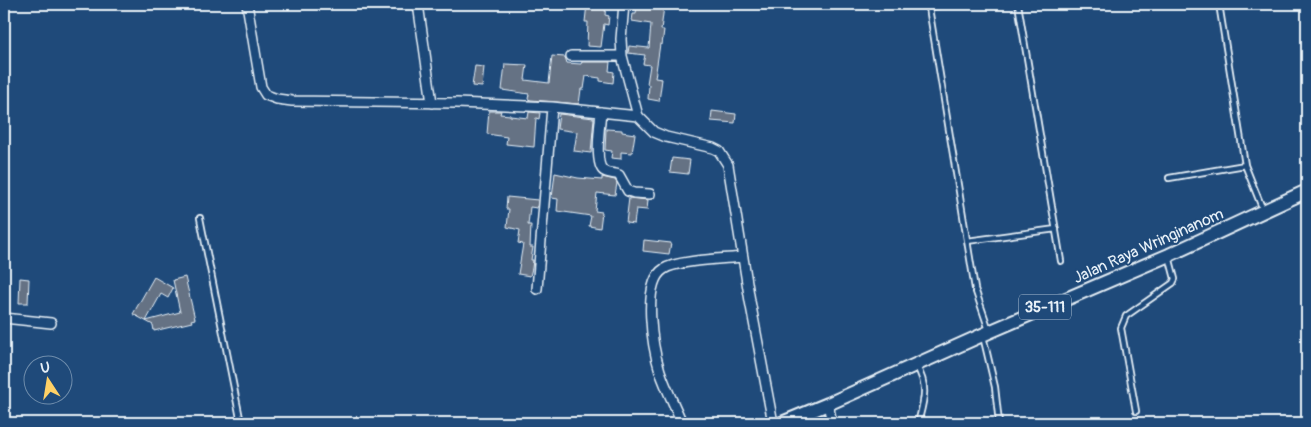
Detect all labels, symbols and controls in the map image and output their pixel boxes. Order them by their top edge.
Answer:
street label: Jalan Raya Wringinanom [1070,204,1227,288]
road number: 35-111 [1019,294,1071,320]
north arrow [22,354,72,404]
text: U [39,358,52,377]

